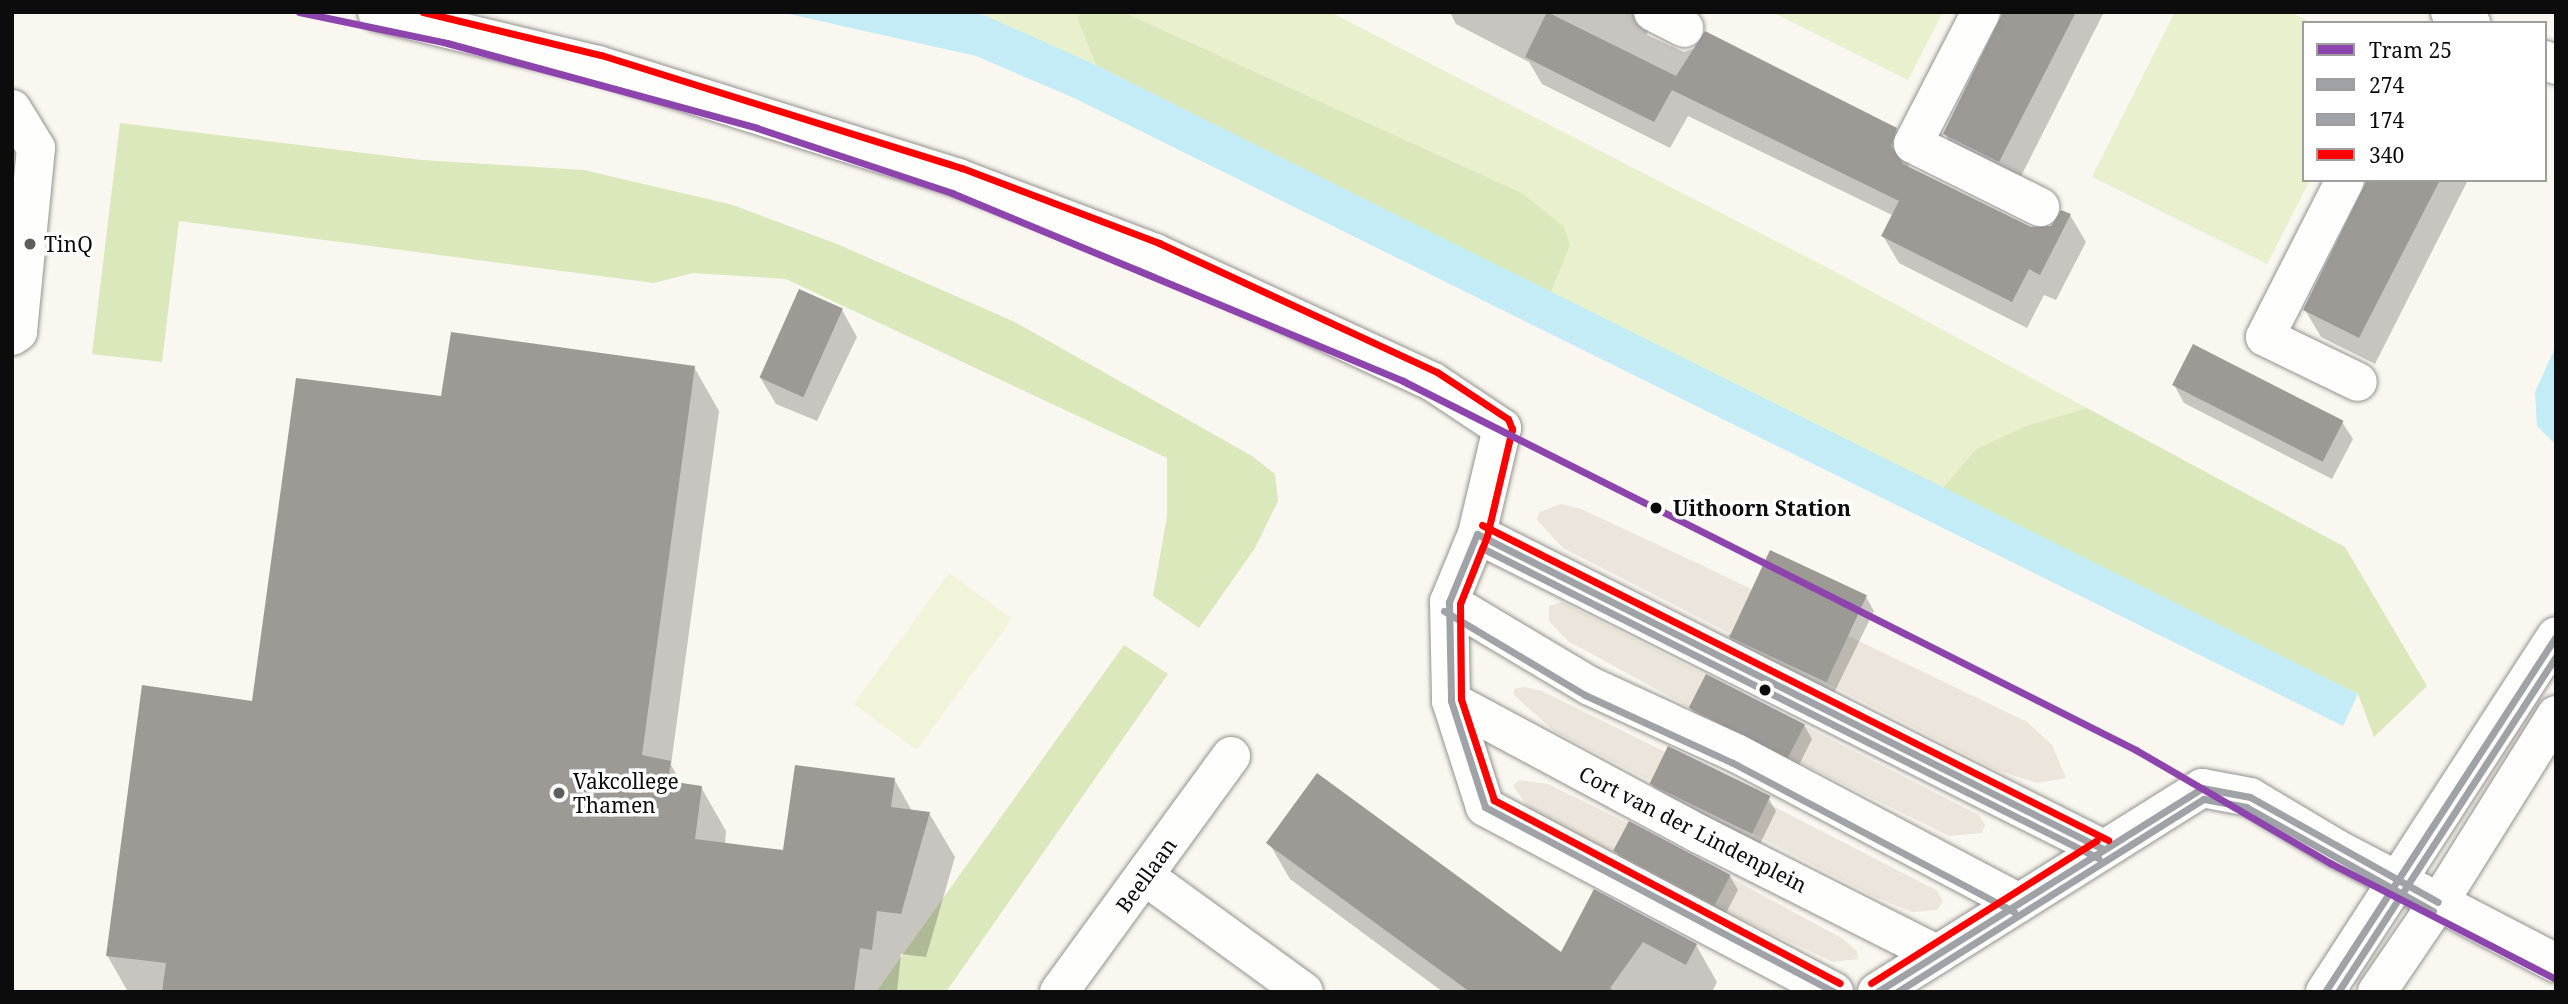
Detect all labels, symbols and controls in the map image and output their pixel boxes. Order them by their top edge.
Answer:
legend [2302,21,2547,182]
text: Tram 25 [2369,36,2452,64]
text: 274 [2369,71,2404,99]
text: 174 [2369,106,2404,134]
text: 340 [2369,141,2404,169]
place label: TinQ [44,231,93,257]
marker: TinQ [22,236,38,252]
place label: Uithoorn Station [1673,495,1851,521]
marker: Uithoorn Station [1645,497,1667,519]
unlabelled marker [1758,683,1772,697]
street label: Cort van der Lindenplein [1575,761,1811,897]
place label: Vakcollege Thamen [573,768,679,818]
marker: Vakcollege Thamen [551,785,567,801]
street label: Beellaan [1110,833,1182,917]

